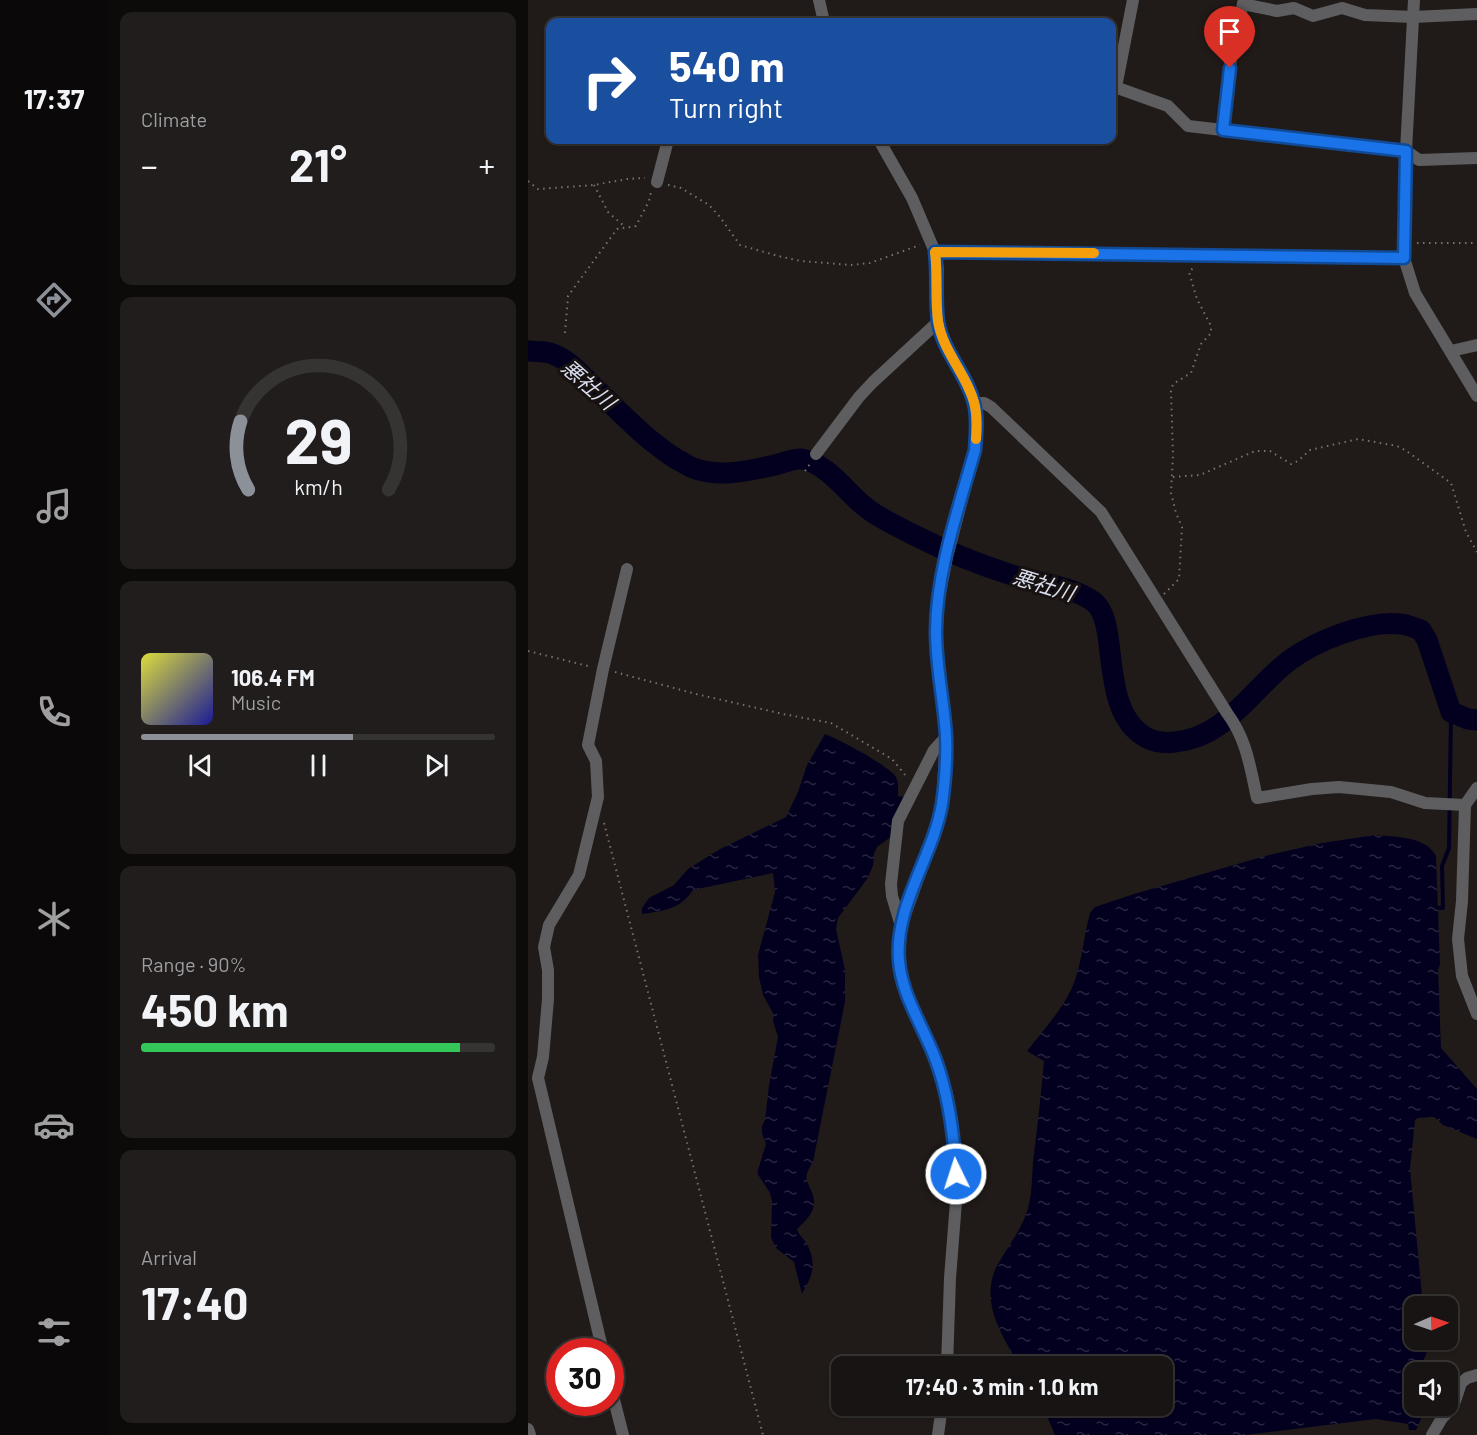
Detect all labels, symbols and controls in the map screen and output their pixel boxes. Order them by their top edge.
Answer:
pin [1204,6,1255,68]
icon: arrive [1213,15,1246,48]
text: 540 m [669,40,784,90]
icon: right [570,42,648,120]
text: 17:37 [24,82,84,114]
text: Turn right [669,91,783,123]
text: Climate [141,107,207,131]
text: 21° [289,137,347,191]
text: − [141,145,158,185]
text: + [479,145,495,185]
icon: directions [33,279,75,321]
water label: 悪社川 [557,354,622,415]
text: 29 [284,402,352,476]
text: km/h [294,474,342,499]
icon: music [33,485,75,527]
water label: 悪社川 [1010,563,1080,606]
text: 106.4 FM [231,664,315,690]
text: Music [231,690,281,714]
icon: phone [33,691,75,733]
icon: previous [184,749,217,782]
icon: pause [302,749,335,782]
icon: next [420,749,453,782]
icon: climate [33,898,75,940]
text: Range · 90% [141,952,246,976]
text: 450 km [141,982,289,1036]
icon: car [33,1104,75,1146]
position arrow [924,1142,988,1206]
text: Arrival [141,1245,197,1269]
text: 17:40 [141,1275,249,1329]
north arrow [1404,1296,1458,1350]
map controls [1404,1296,1458,1416]
icon: filters [33,1311,75,1353]
speed limit sign: 30 [546,1338,624,1416]
button: sound [1404,1362,1458,1416]
text: 17:40 · 3 min · 1.0 km [906,1373,1099,1399]

